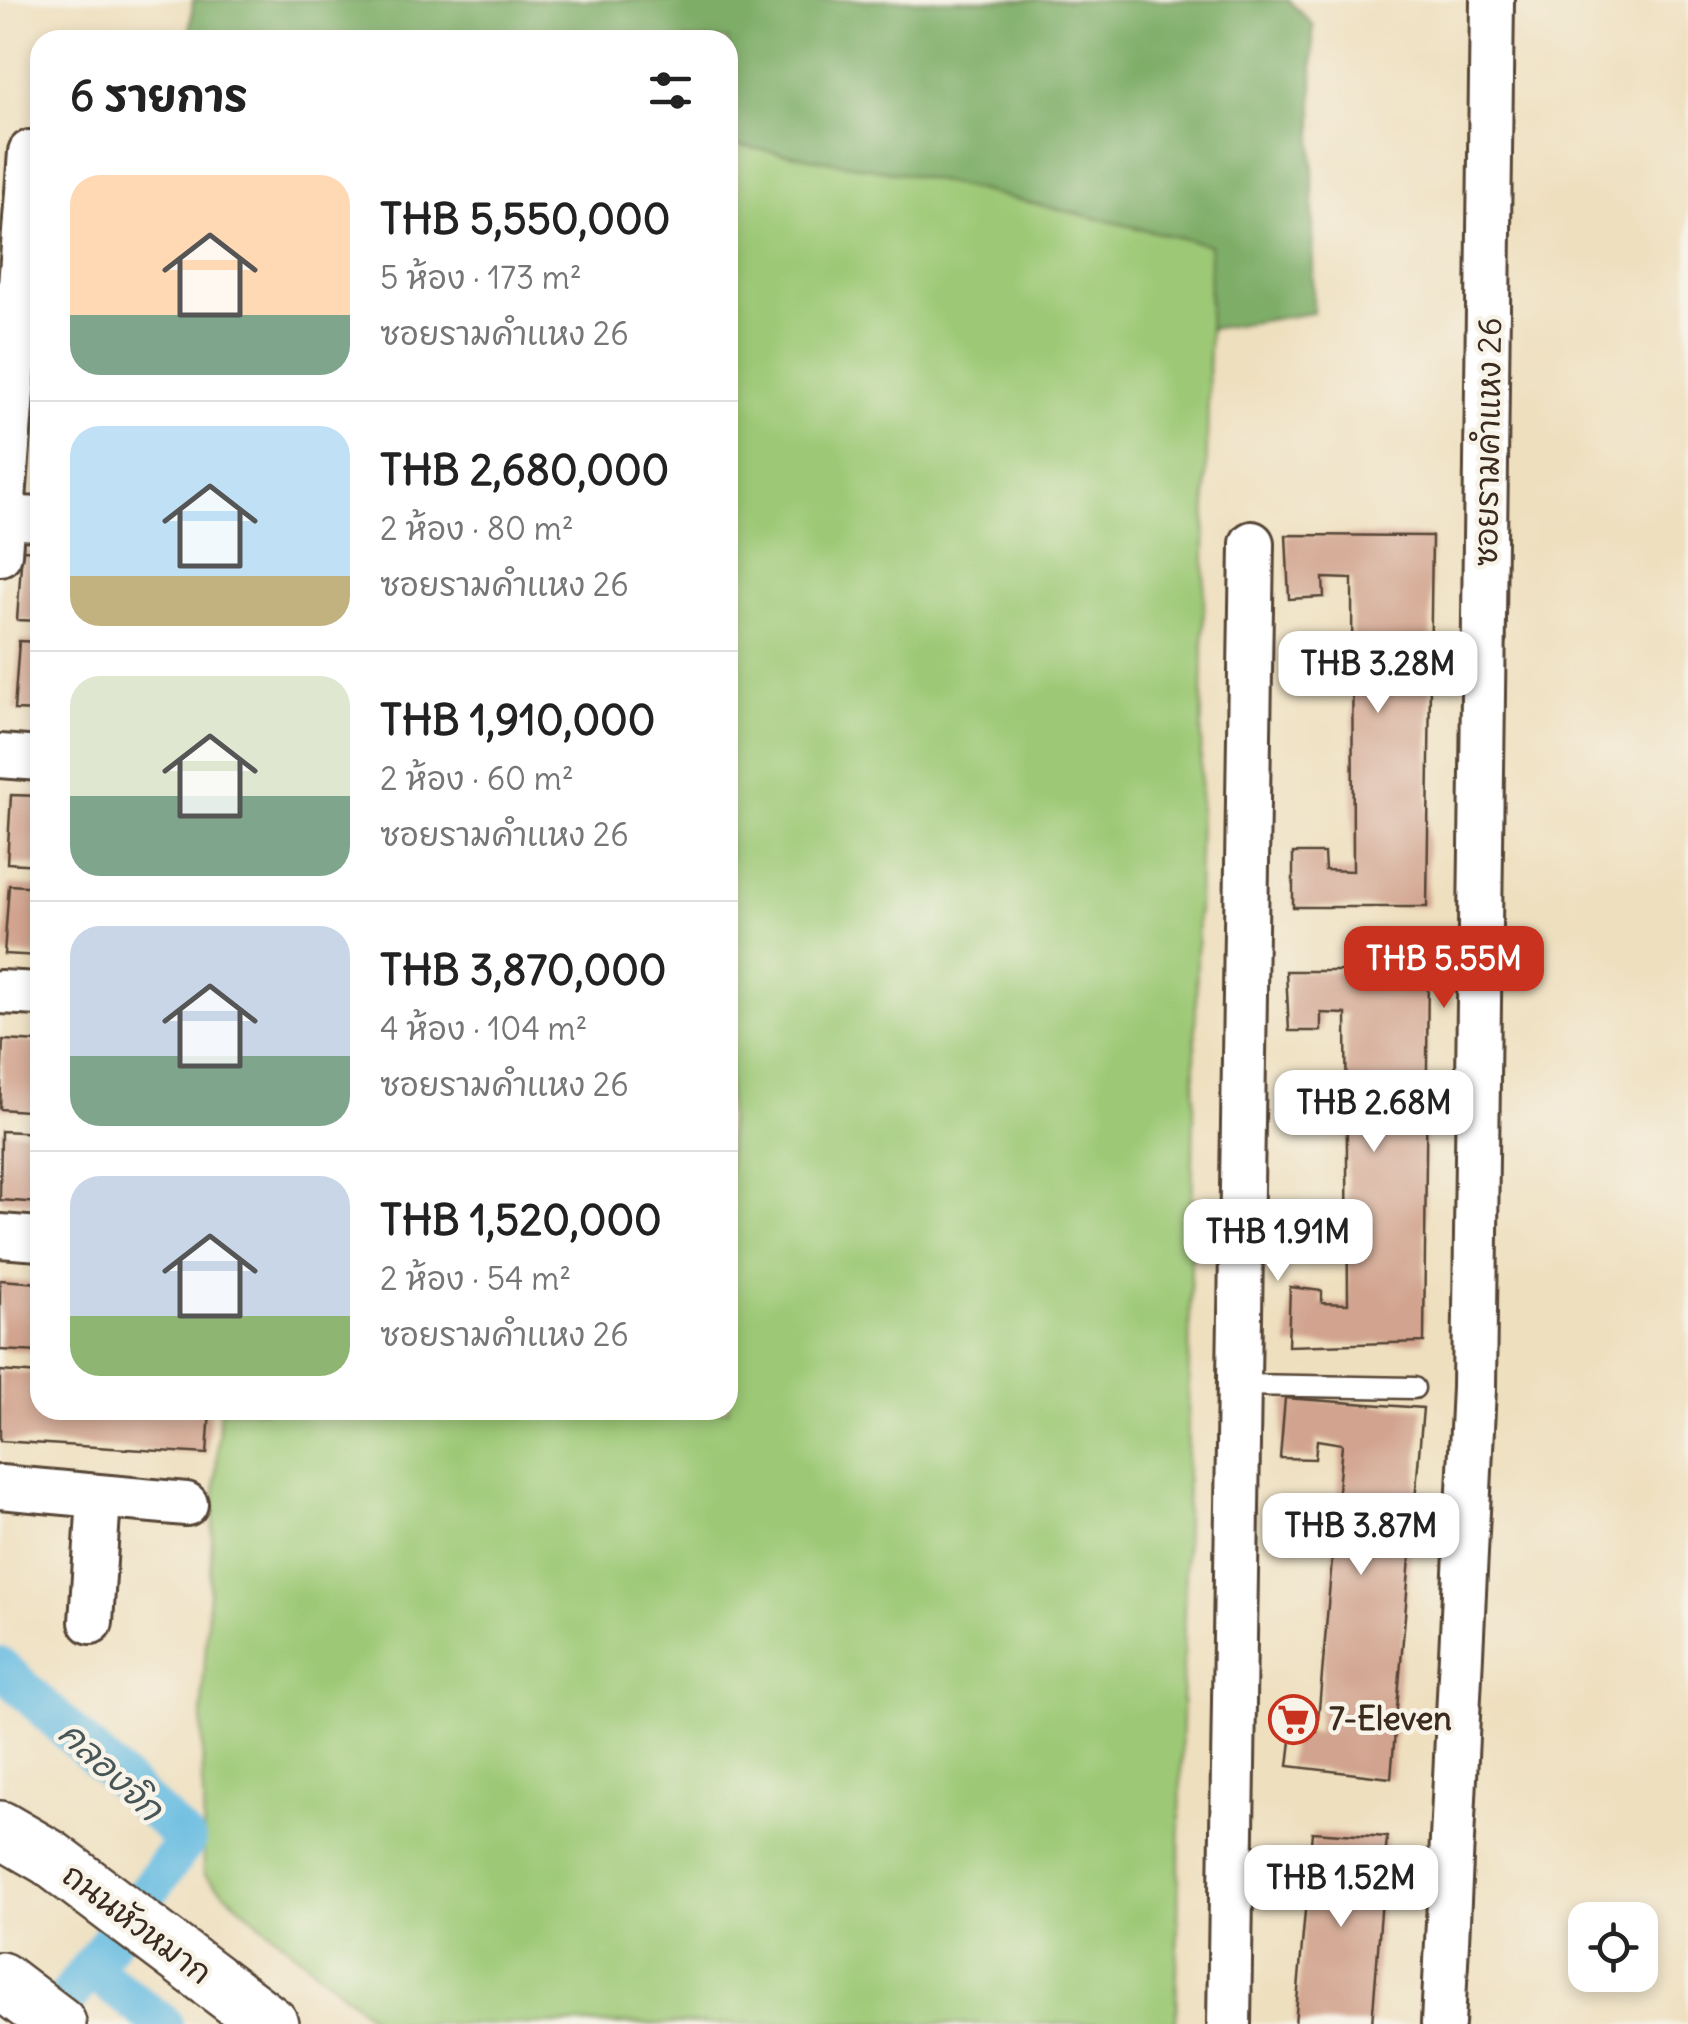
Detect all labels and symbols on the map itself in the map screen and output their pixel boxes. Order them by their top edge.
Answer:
street label: ซอยรามคำแหง 26 [1465,317,1510,567]
pin: THB 3.28M [1264,631,1492,716]
pin: THB 5.55M [1330,926,1558,1011]
pin: THB 2.68M [1260,1070,1488,1155]
pin: THB 1.91M [1164,1199,1392,1284]
pin: THB 3.87M [1247,1493,1475,1578]
supermarket icon: 7-Eleven [1268,1693,1320,1745]
place label: 7-Eleven [1329,1698,1452,1739]
water label: คลองจิก [50,1711,175,1831]
pin: THB 1.52M [1227,1845,1455,1930]
street label: ถนนหัวหมาก [55,1854,220,1993]

